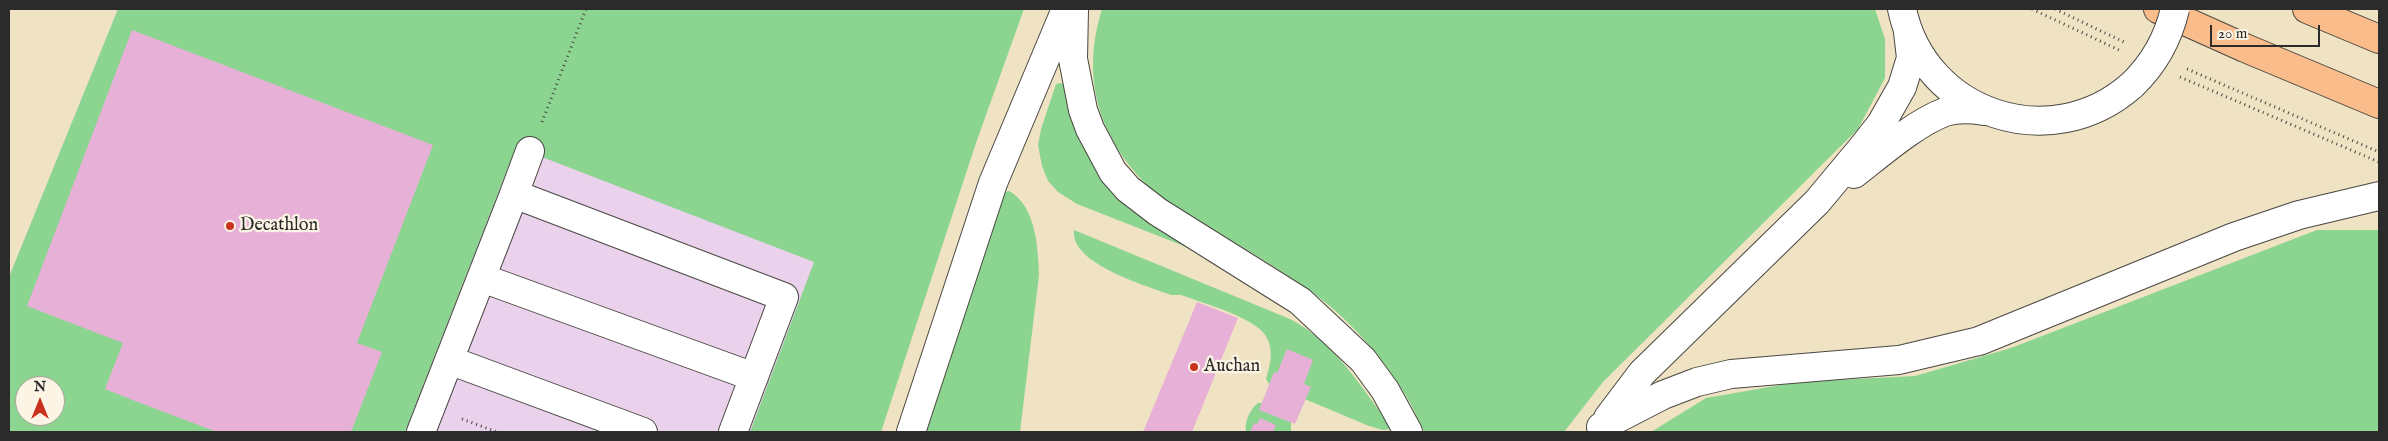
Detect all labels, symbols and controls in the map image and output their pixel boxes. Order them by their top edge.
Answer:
scale bar [2213,15,2323,47]
text: 20 m [2218,24,2247,43]
place label: Decathlon [240,215,318,237]
marker: Decathlon [224,220,236,232]
place label: Auchan [1204,356,1260,378]
marker: Auchan [1188,361,1200,373]
north arrow [15,376,65,426]
text: N [34,378,46,396]

